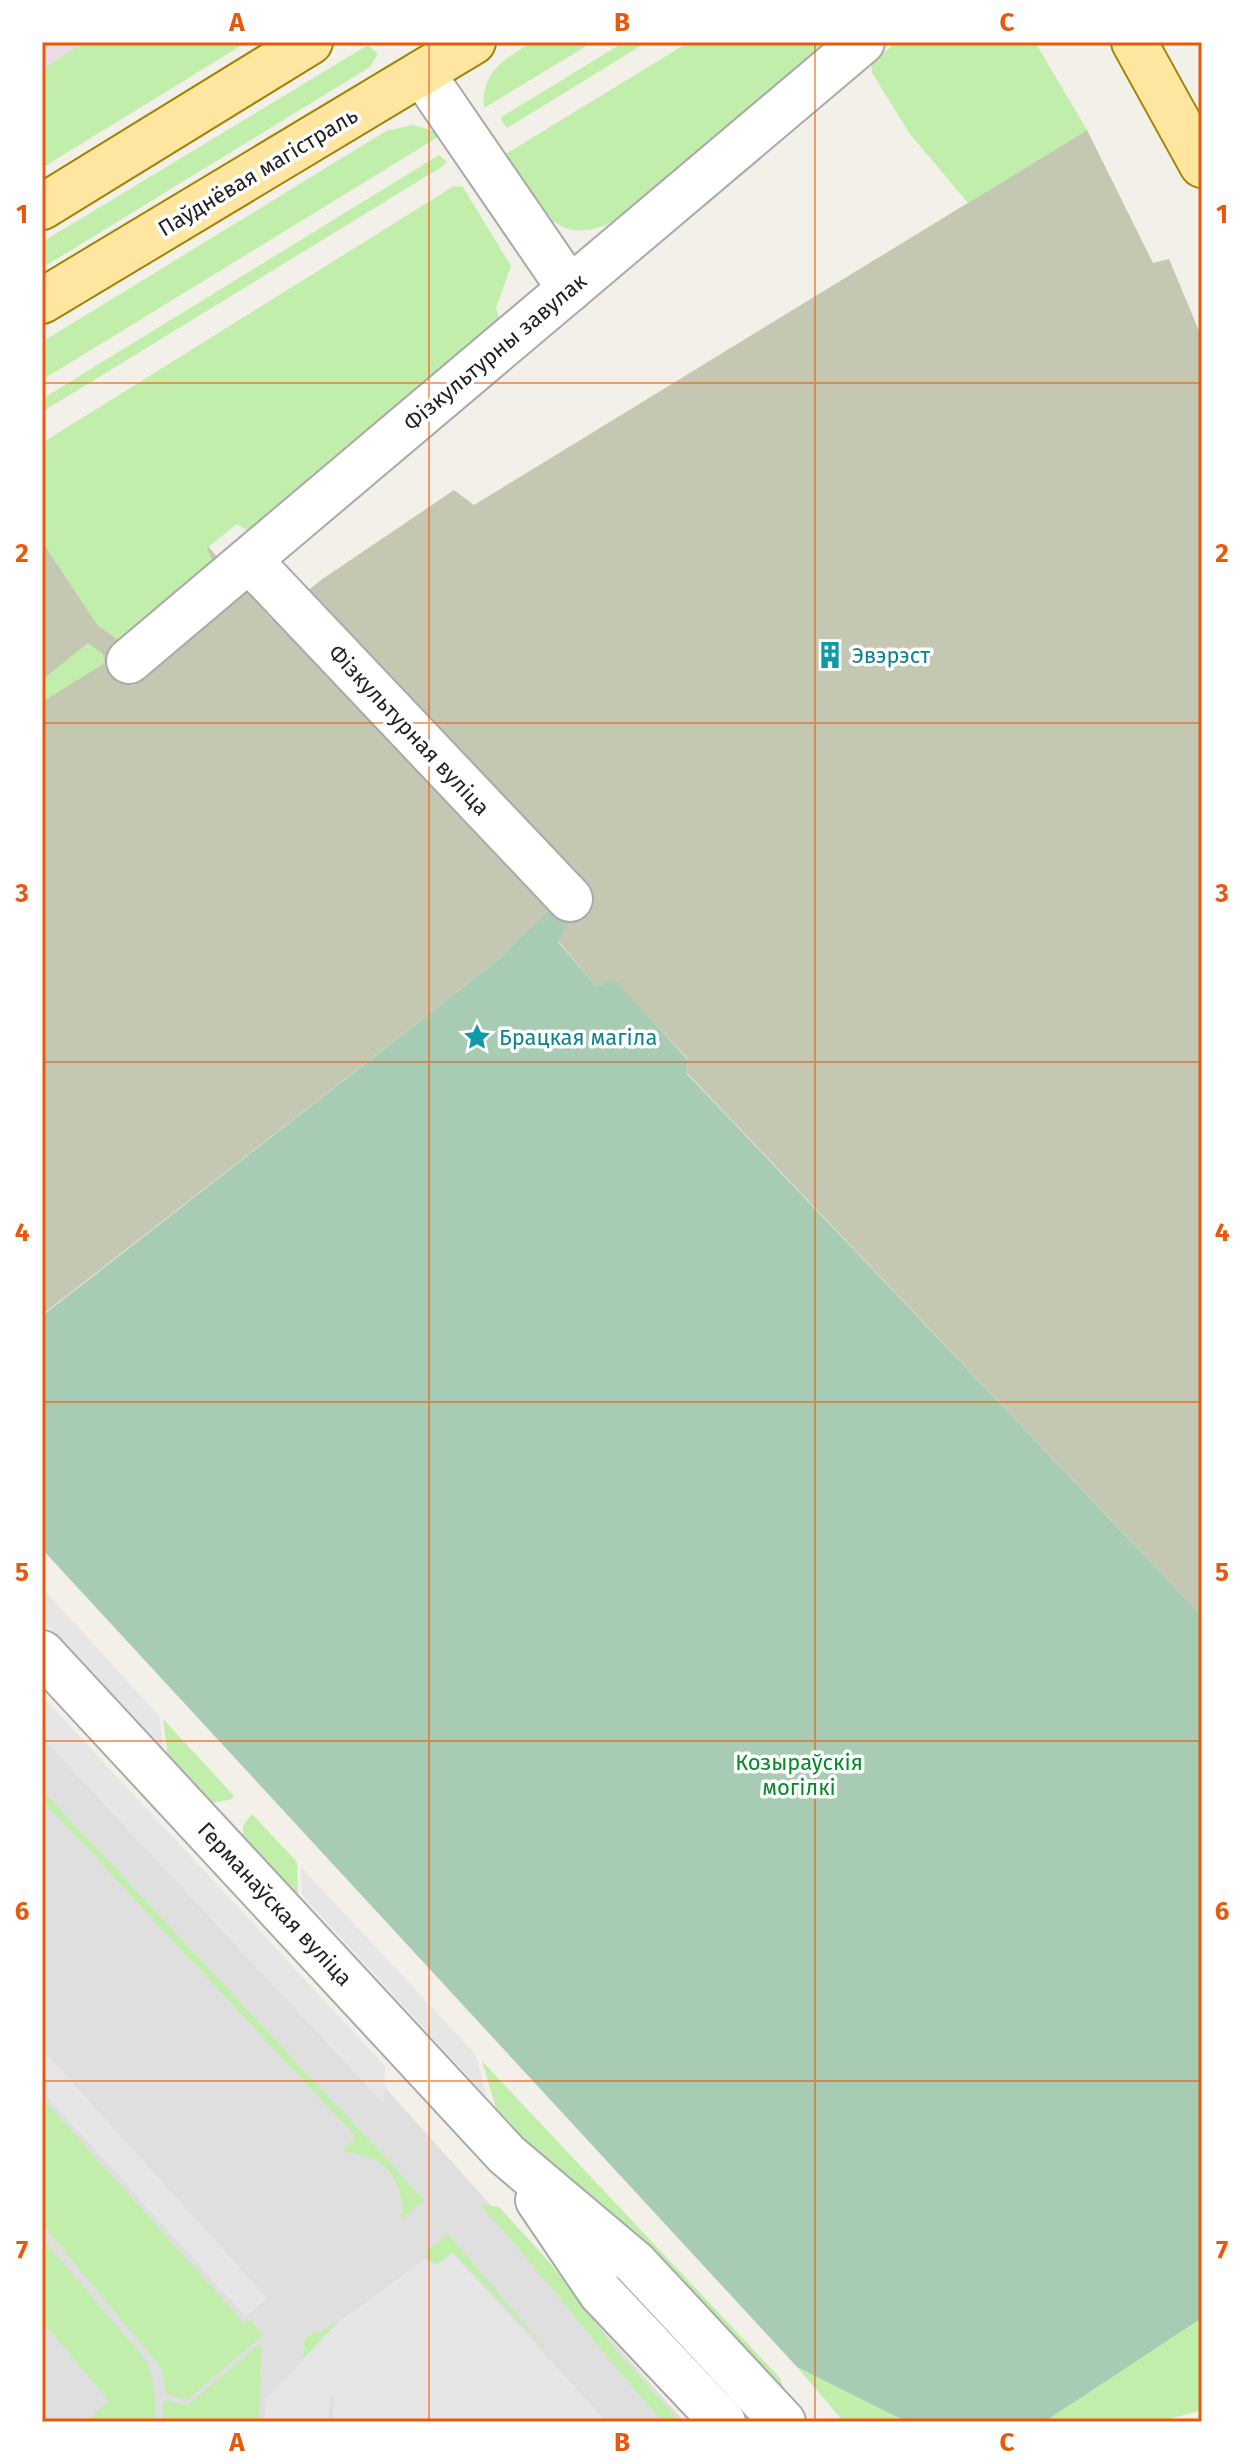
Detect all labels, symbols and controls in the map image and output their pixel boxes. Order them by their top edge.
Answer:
text: A [228,7,245,38]
text: B [614,7,630,38]
text: C [1000,7,1015,38]
street label: Паўднёвая магістраль [153,102,363,242]
text: 1 [16,199,28,230]
text: 1 [1216,199,1228,230]
street label: Фізкультурны завулак [398,267,593,437]
text: 2 [15,538,29,569]
text: 2 [1215,538,1229,569]
street label: Фізкультурная вуліца [323,639,495,821]
building icon: Эвэрэст [815,640,845,670]
place label: Эвэрэст [852,642,930,669]
text: 3 [14,878,29,909]
text: 3 [1214,878,1229,909]
place icon: Брацкая магіла [462,1022,492,1052]
place label: Брацкая магіла [499,1024,657,1051]
text: 4 [15,1217,30,1248]
text: 4 [1215,1217,1230,1248]
text: 5 [15,1557,29,1588]
text: 5 [1215,1557,1229,1588]
park label: Козыраўскія могілкі [735,1749,863,1801]
street label: Германаўская вуліца [192,1816,358,1992]
text: 6 [15,1896,30,1927]
text: 6 [1215,1896,1230,1927]
text: 7 [16,2235,28,2266]
text: 7 [1216,2235,1228,2266]
text: A [228,2427,245,2458]
text: B [614,2427,630,2458]
text: C [1000,2427,1015,2458]

